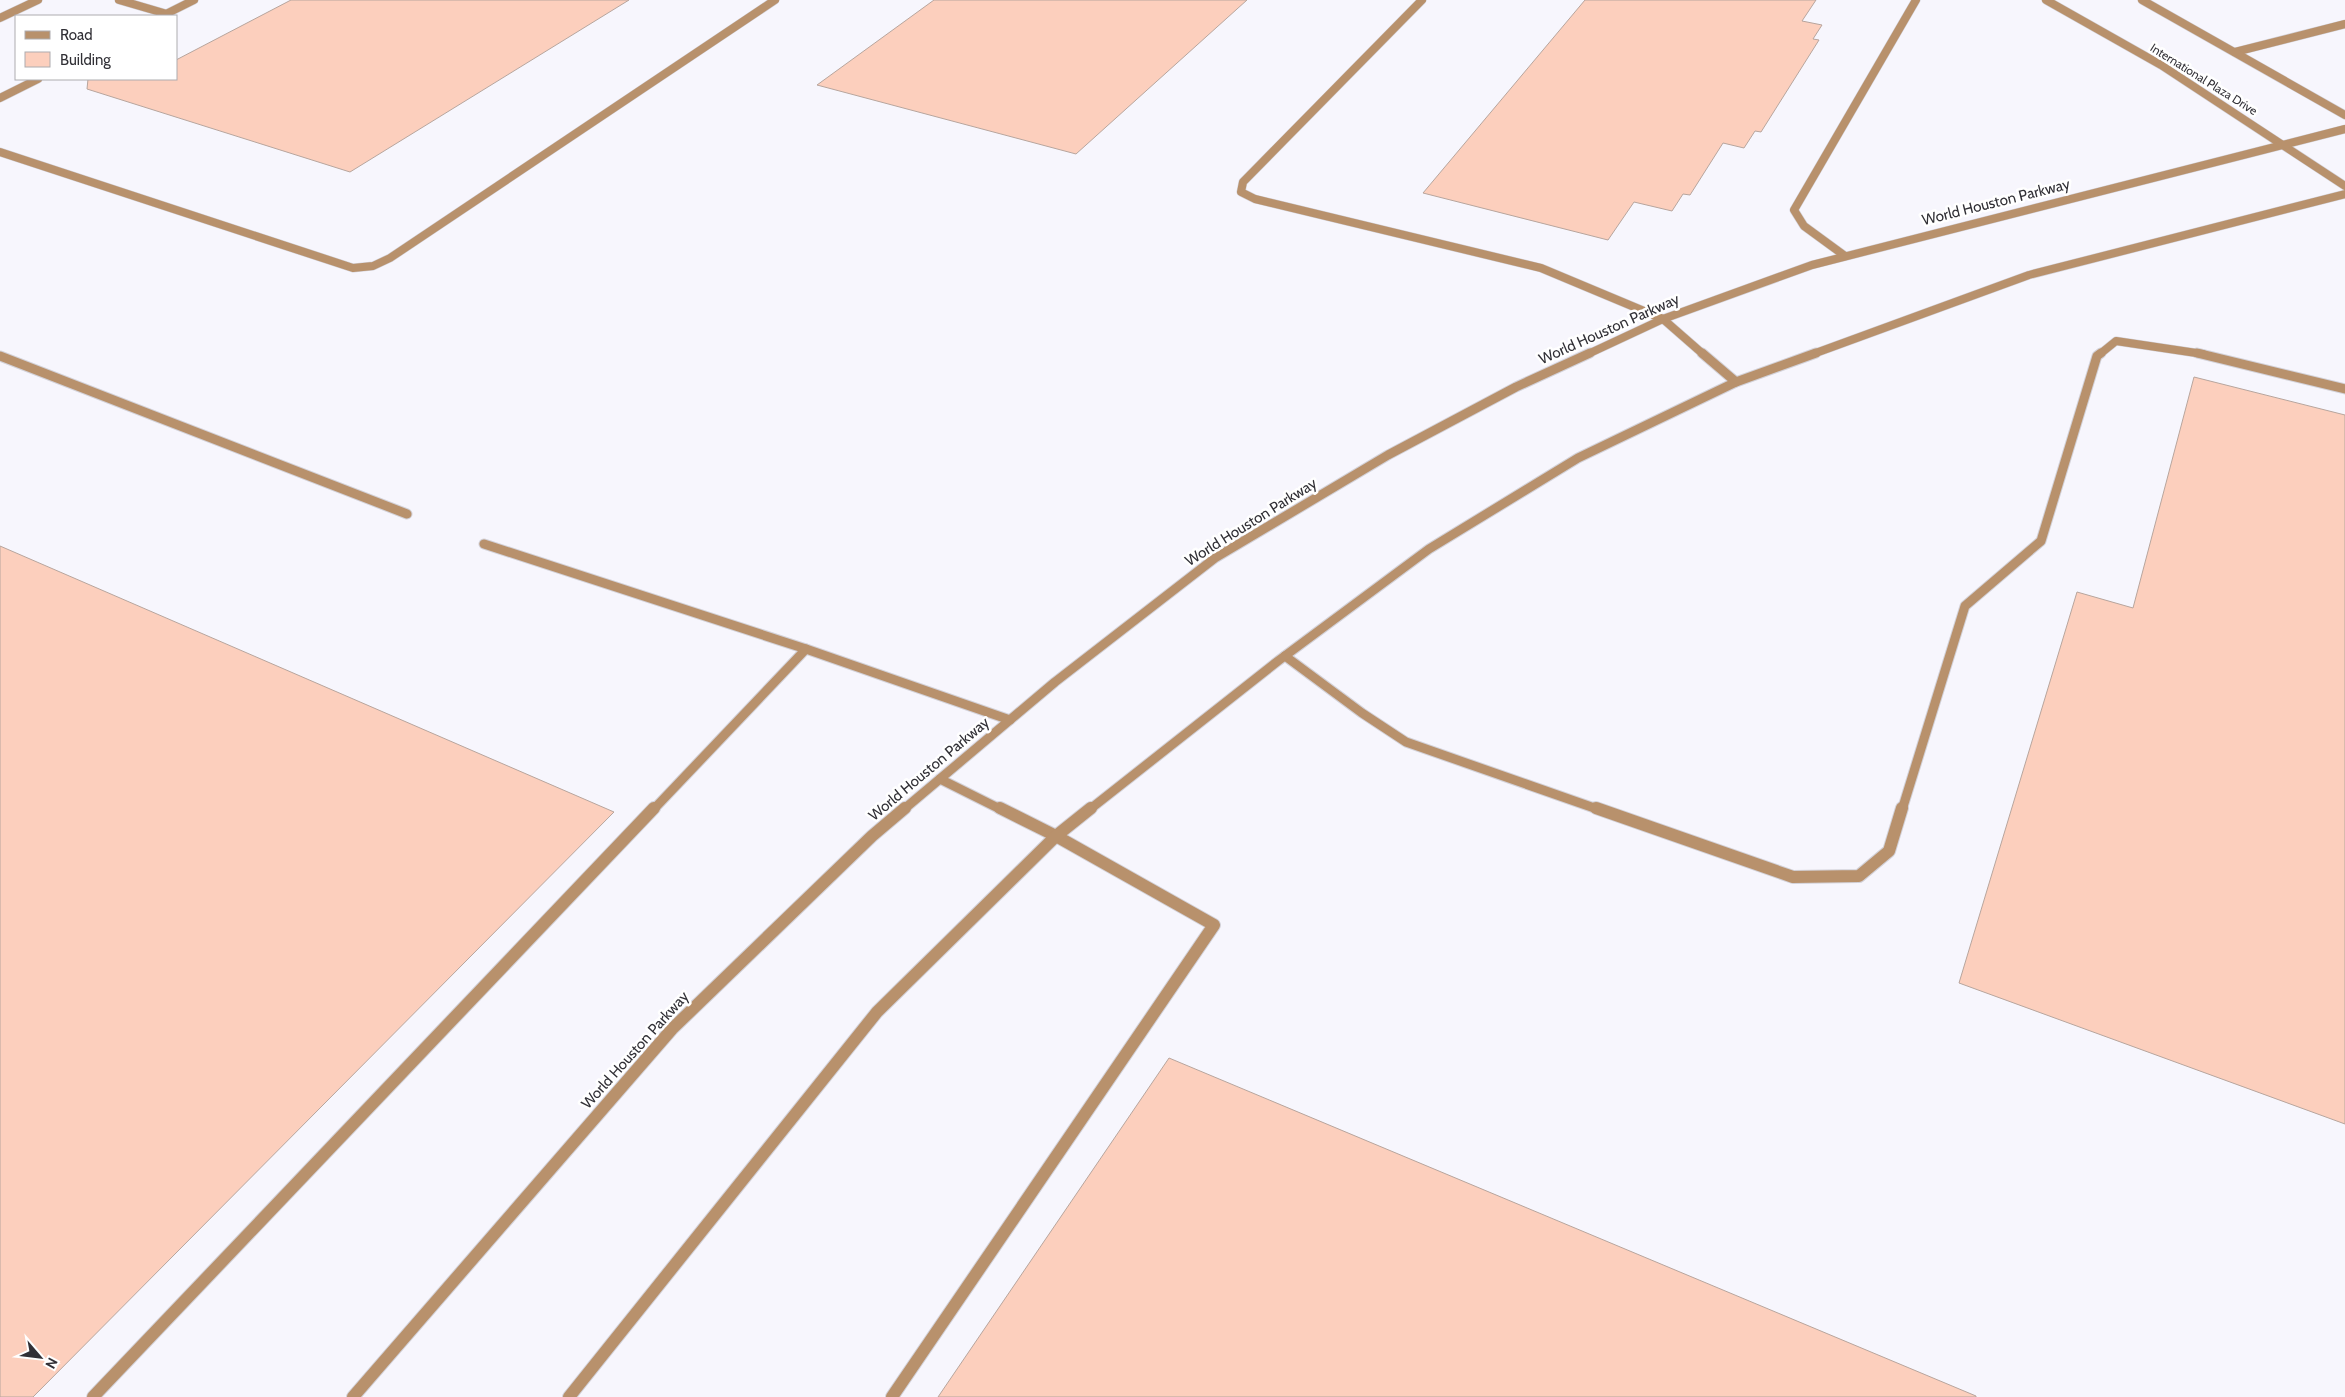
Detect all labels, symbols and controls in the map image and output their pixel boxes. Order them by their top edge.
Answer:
legend [15,15,178,80]
text: Road [60,26,93,44]
street label: International Plaza Drive [2148,40,2260,118]
text: Building [60,51,111,69]
street label: World Houston Parkway [1920,175,2072,229]
street label: World Houston Parkway [1536,290,1682,368]
street label: World Houston Parkway [1182,474,1320,570]
street label: World Houston Parkway [865,713,993,825]
street label: World Houston Parkway [578,987,693,1112]
north arrow [15,1332,65,1382]
text: N [41,1355,62,1372]

